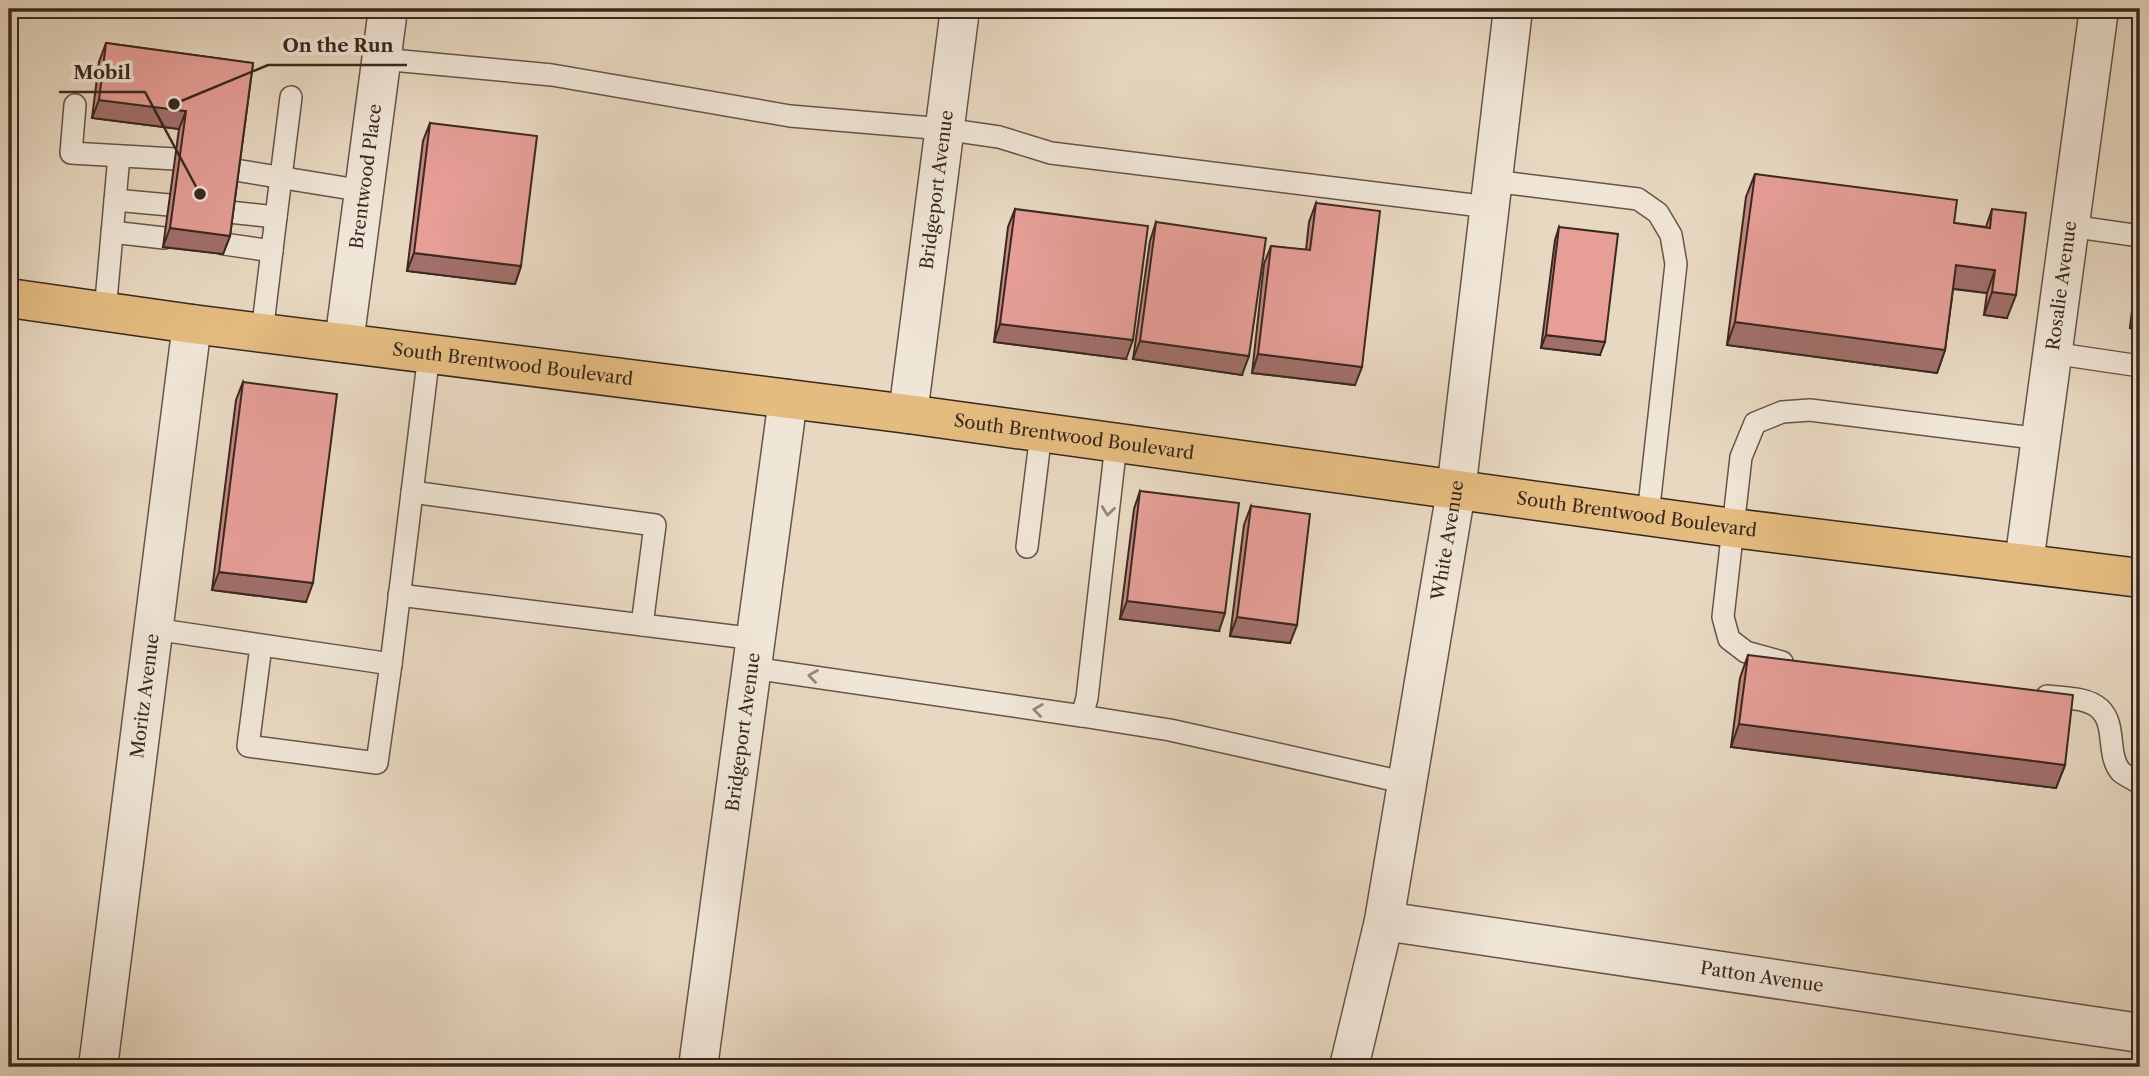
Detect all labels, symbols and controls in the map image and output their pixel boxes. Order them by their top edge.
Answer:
callout: On the Run [268,25,407,65]
text: On the Run [282,34,394,57]
callout: Mobil [59,52,145,92]
text: Mobil [73,61,131,84]
street label: Brentwood Place [345,103,386,250]
street label: Bridgeport Avenue [916,109,958,271]
street label: Rosalie Avenue [2042,219,2081,352]
street label: South Brentwood Boulevard [391,338,634,390]
street label: South Brentwood Boulevard [952,409,1195,464]
street label: White Avenue [1427,479,1468,603]
street label: South Brentwood Boulevard [1515,487,1758,542]
one-way arrow [1101,506,1116,517]
street label: Moritz Avenue [126,632,164,760]
street label: Bridgeport Avenue [722,651,765,813]
one-way arrow [807,669,818,684]
one-way arrow [1032,702,1043,717]
street label: Patton Avenue [1699,957,1825,997]

